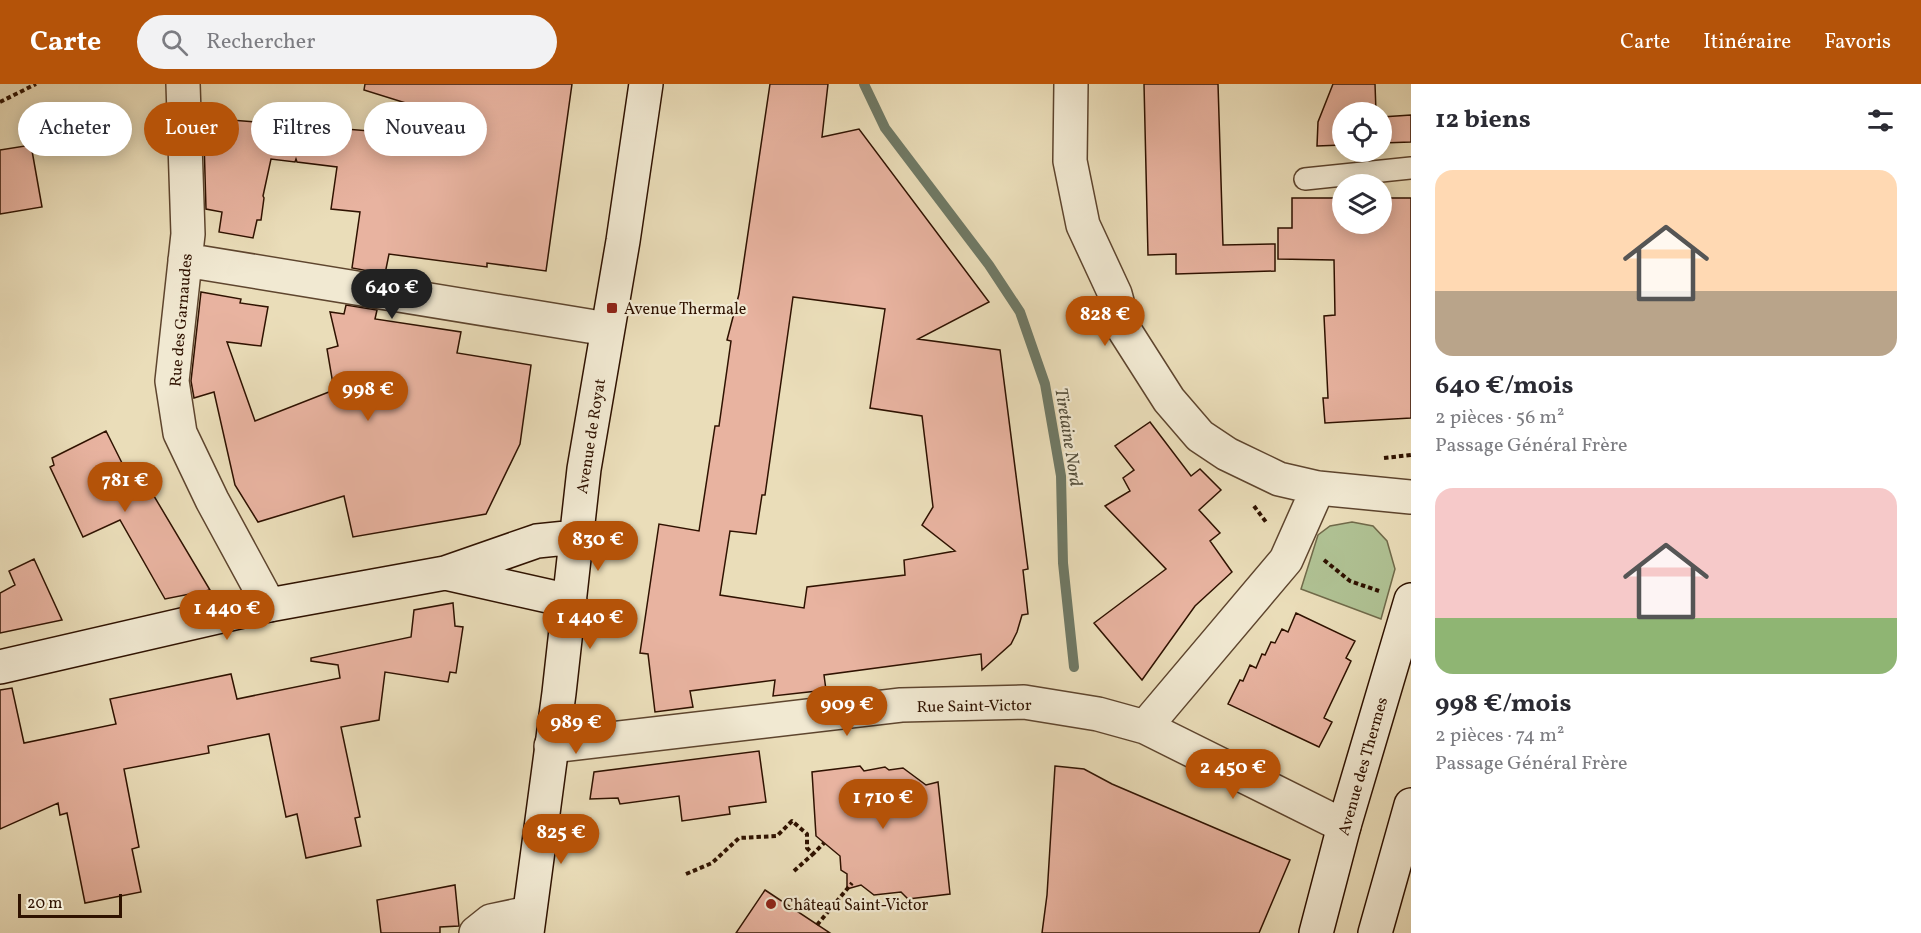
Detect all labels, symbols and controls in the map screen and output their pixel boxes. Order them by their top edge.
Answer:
search box [137,15,557,69]
text: Carte [30,23,101,62]
icon: search [158,26,191,59]
text: Rechercher [206,27,315,58]
text: Carte [1620,28,1670,57]
text: Itinéraire [1703,28,1791,57]
text: Favoris [1824,28,1891,57]
chip: Acheter [18,102,132,156]
chip: Louer [144,102,239,156]
chip: Filtres [251,102,352,156]
chip: Nouveau [364,102,487,156]
map controls [1332,102,1392,234]
button: locate [1332,102,1392,162]
text: 12 biens [1435,102,1531,138]
icon: filters [1864,104,1897,137]
button: layers [1332,174,1392,234]
icon: home [1612,209,1720,317]
street label: Rue des Garnaudes [165,252,199,388]
pin: 640 € [350,269,434,320]
text: 640 € [365,274,419,302]
pin: 828 € [1063,296,1147,347]
place label: Avenue Thermale [624,299,746,321]
marker: Avenue Thermale [605,301,619,315]
text: 828 € [1080,301,1130,329]
text: 640 €/mois [1435,368,1574,404]
pin: 998 € [326,371,410,422]
text: 998 € [342,376,394,404]
street label: Avenue de Royat [572,377,612,495]
water label: Tiretaine Nord [1047,386,1088,489]
text: 2 pièces · 56 m² [1435,404,1564,432]
text: Passage Général Frère [1435,432,1628,460]
pin: 781 € [83,462,167,513]
text: 781 € [102,467,148,495]
pin: 830 € [556,521,640,572]
text: 830 € [572,526,624,554]
icon: home [1612,527,1720,635]
pin: 1 440 € [172,590,282,641]
text: 1 440 € [194,595,260,623]
pin: 1 440 € [535,599,645,650]
text: 1 440 € [557,604,623,632]
pin: 909 € [805,686,889,737]
text: 998 €/mois [1435,686,1571,722]
text: 909 € [820,691,874,719]
street label: Rue Saint-Victor [916,695,1032,719]
street label: Avenue des Thermes [1334,695,1394,838]
pin: 989 € [534,704,618,755]
text: 989 € [550,709,602,737]
text: 2 pièces · 74 m² [1435,722,1564,750]
pin: 2 450 € [1178,749,1288,800]
text: Passage Général Frère [1435,750,1628,778]
text: 2 450 € [1200,754,1266,782]
pin: 1 710 € [828,779,938,830]
text: 1 710 € [853,784,913,812]
pin: 825 € [519,814,603,865]
text: 825 € [536,819,586,847]
scale bar [18,891,122,918]
text: 20 m [27,893,62,915]
place label: Château Saint-Victor [783,895,928,917]
marker: Château Saint-Victor [764,897,778,911]

